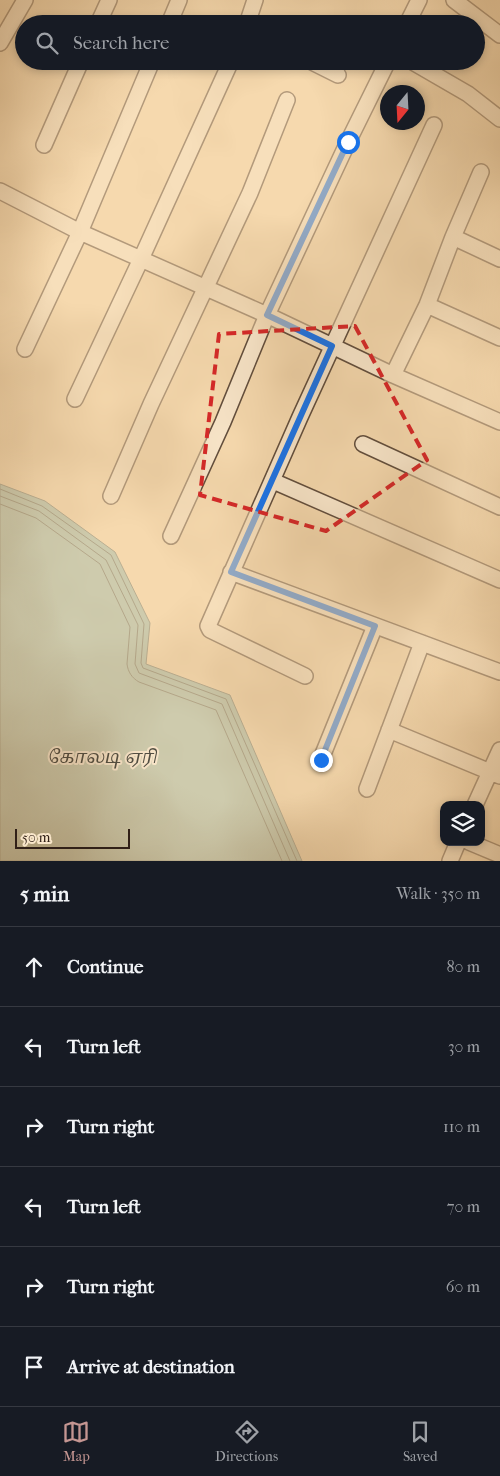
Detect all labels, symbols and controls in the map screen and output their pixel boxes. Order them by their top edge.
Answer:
search box [15,15,485,70]
icon: search [33,29,61,57]
text: Search here [73,32,169,54]
north arrow [380,85,425,130]
route start [337,131,360,154]
water label: கோலடி ஏரி [48,747,158,769]
route end [310,749,333,772]
map controls [440,801,485,846]
button: layers [440,801,485,846]
scale bar [15,826,130,849]
text: 50 m [22,829,50,846]
text: 5 min [20,882,69,906]
text: Walk · 350 m [396,884,480,903]
icon: ahead [20,953,48,981]
text: Continue [67,956,143,978]
text: 80 m [446,957,480,976]
icon: left [20,1033,48,1061]
text: Turn left [67,1036,141,1058]
text: 30 m [448,1037,480,1056]
icon: right [20,1113,48,1141]
text: Turn right [67,1116,154,1138]
text: 110 m [443,1117,480,1136]
icon: left [20,1193,48,1221]
text: Turn left [67,1196,141,1218]
text: 70 m [447,1197,480,1216]
icon: right [20,1273,48,1301]
text: Turn right [67,1276,154,1298]
text: 60 m [446,1277,480,1296]
icon: arrive [20,1353,48,1381]
text: Arrive at destination [67,1356,235,1378]
tab: Map [62,1418,90,1465]
tab: Directions [215,1418,278,1465]
tab: Saved [403,1418,438,1465]

